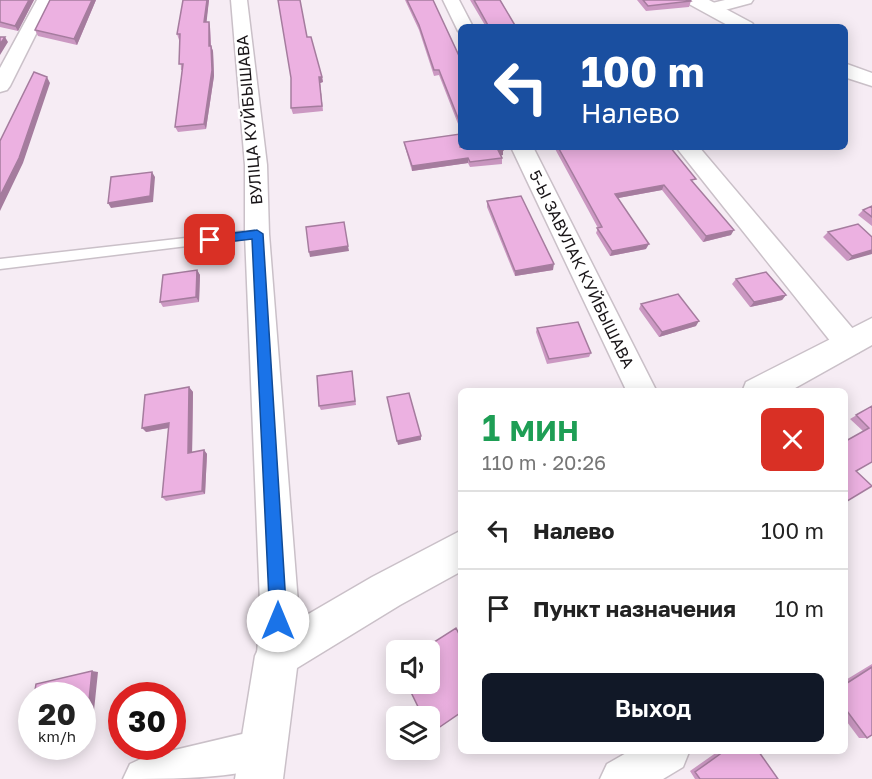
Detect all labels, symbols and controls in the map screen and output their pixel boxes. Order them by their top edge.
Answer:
street label: ВУЛІЦА КУЙБЫШАВА [232,34,266,206]
text: 100 m [581,46,704,96]
icon: left [482,48,560,126]
text: Налево [581,97,680,129]
street label: 5-Ы ЗАВУЛАК КУЙБЫШАВА [525,167,639,372]
pin [184,214,235,265]
icon: arrive [193,223,226,256]
text: 1 мин [482,406,579,449]
button: close [761,408,824,471]
text: 110 m · 20:26 [482,450,606,474]
icon: left [482,514,515,547]
text: Налево [533,517,615,544]
text: 100 m [761,517,824,544]
position arrow [246,589,310,653]
icon: arrive [482,592,515,625]
text: Пункт назначения [533,595,736,622]
text: 10 m [775,595,824,622]
map controls [386,640,440,760]
button: sound [386,640,440,694]
button: Выход [482,673,824,742]
speed limit sign: 30 [108,682,186,760]
text: 20 [38,696,76,732]
button: layers [386,706,440,760]
text: km/h [38,727,76,745]

